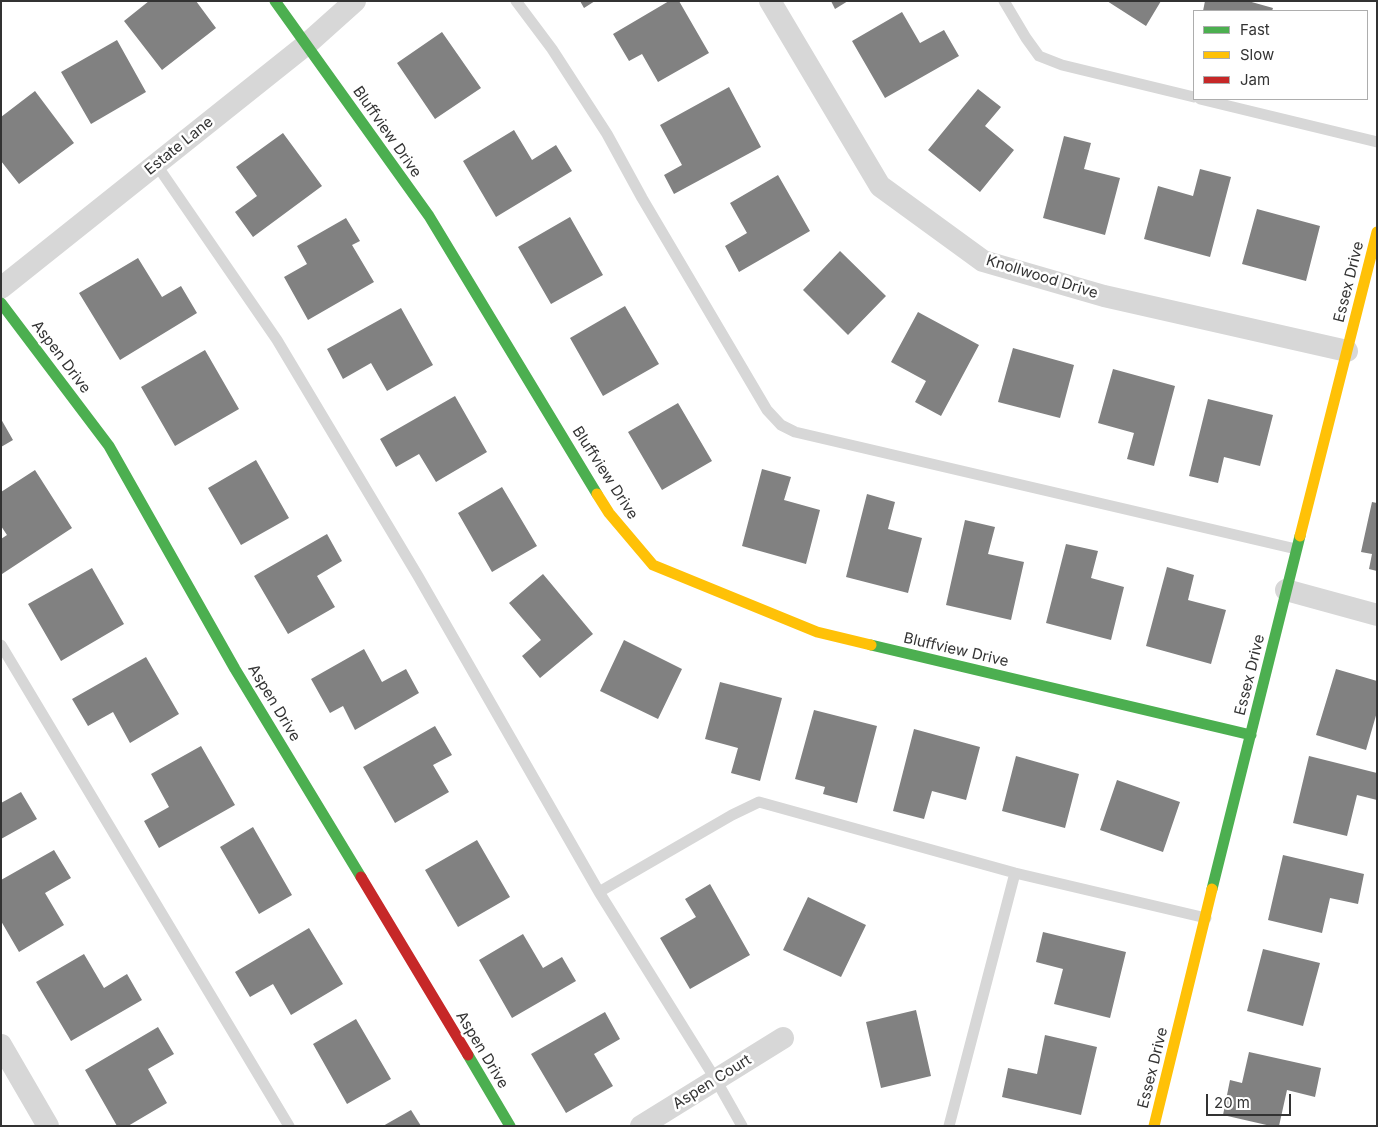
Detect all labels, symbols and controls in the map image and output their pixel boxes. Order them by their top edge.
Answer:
legend [1193,10,1368,100]
text: Fast [1240,20,1270,39]
text: Slow [1240,45,1274,64]
text: Jam [1240,70,1270,89]
street label: Bluffview Drive [349,83,425,181]
street label: Estate Lane [141,113,217,179]
street label: Essex Drive [1330,240,1368,324]
street label: Knollwood Drive [984,251,1100,303]
street label: Aspen Drive [28,317,94,397]
street label: Bluffview Drive [568,423,642,523]
street label: Bluffview Drive [902,629,1010,671]
street label: Essex Drive [1231,633,1269,717]
street label: Aspen Drive [244,661,304,745]
street label: Aspen Drive [452,1008,512,1092]
street label: Essex Drive [1134,1026,1172,1110]
street label: Aspen Court [670,1051,754,1113]
scale bar [1208,1084,1293,1116]
text: 20 m [1214,1093,1250,1112]

